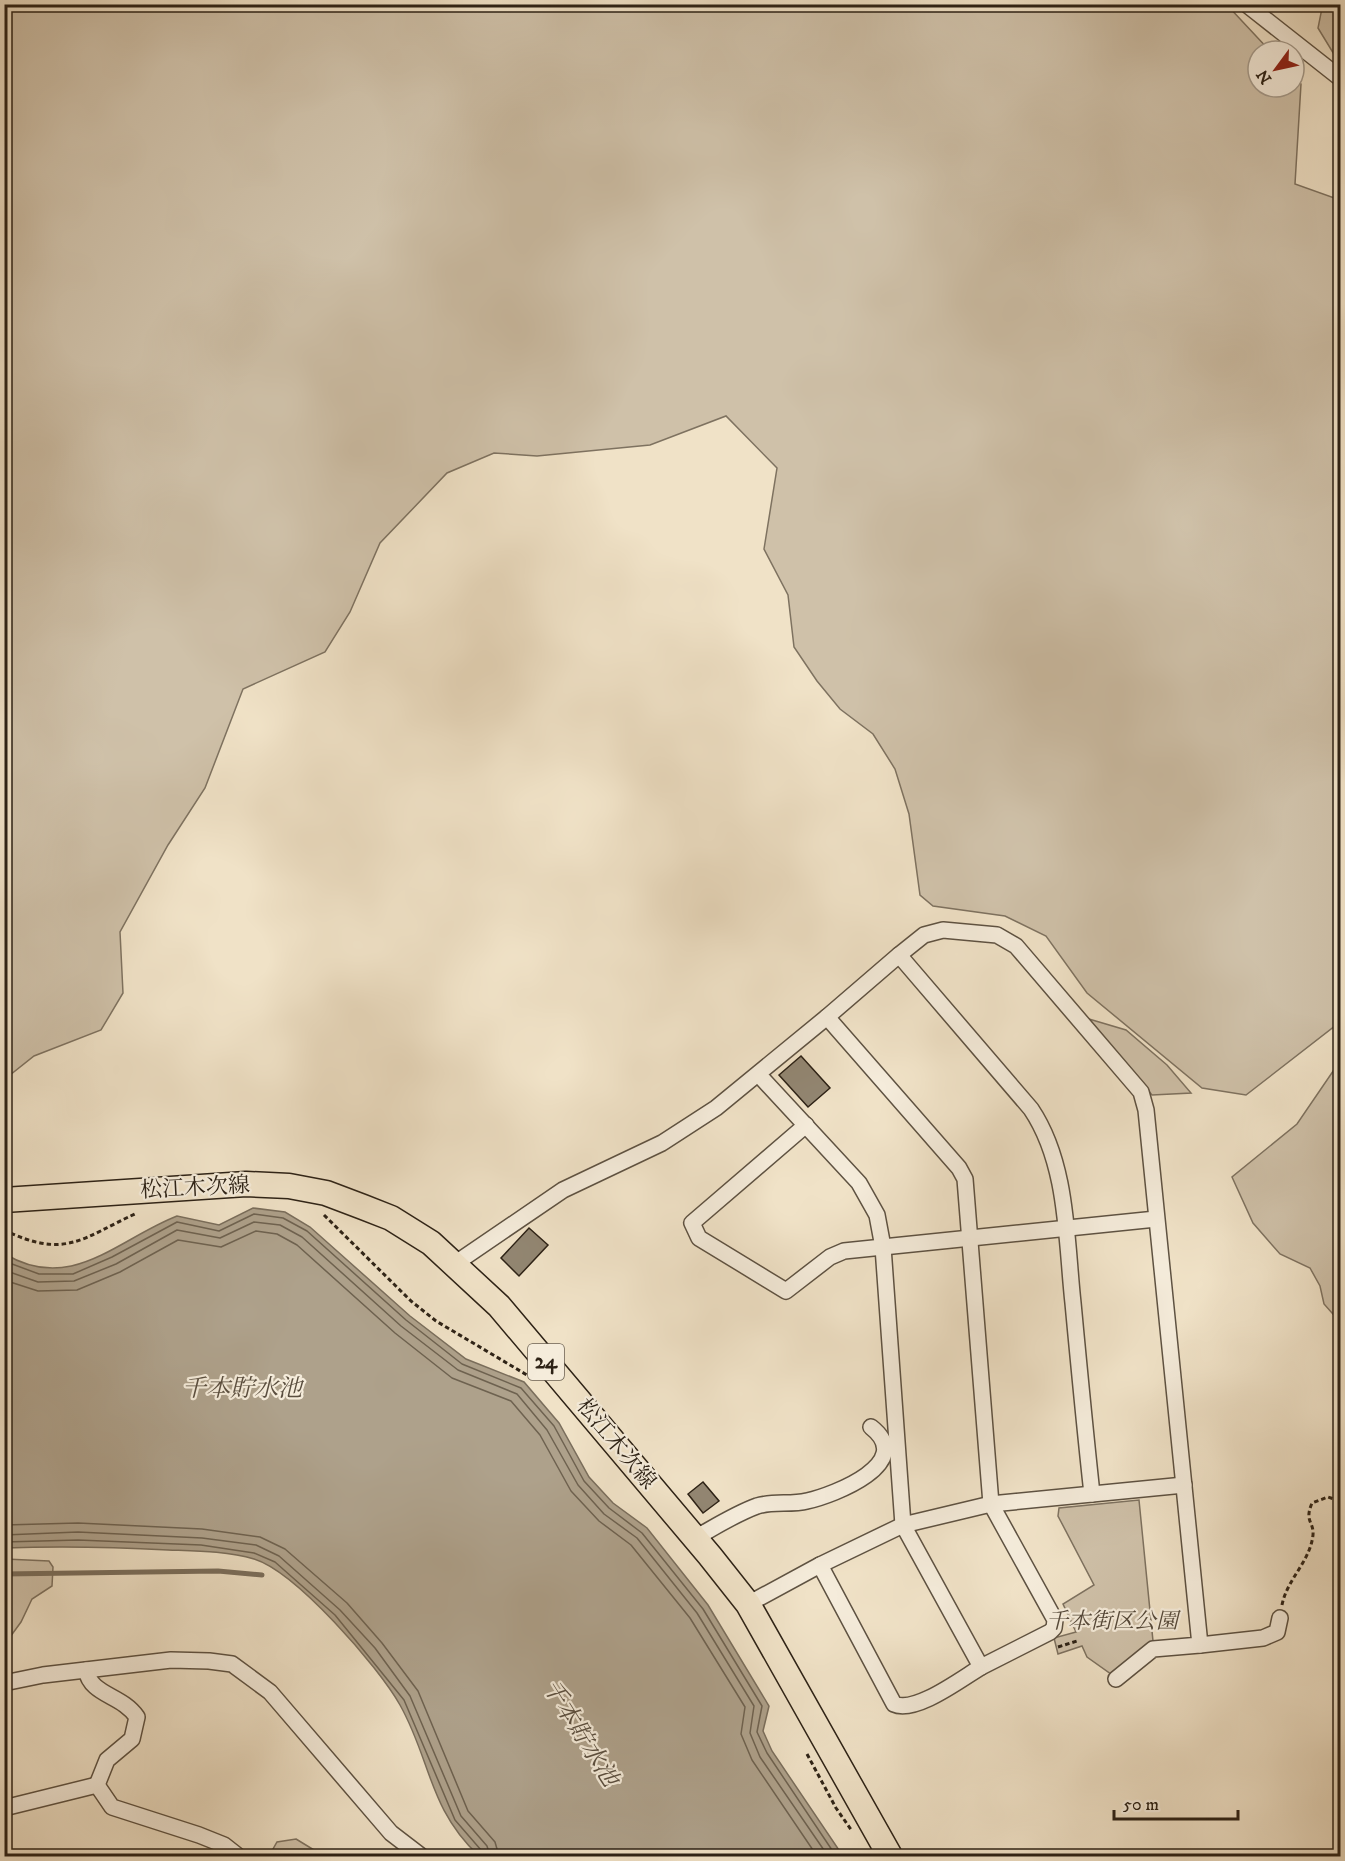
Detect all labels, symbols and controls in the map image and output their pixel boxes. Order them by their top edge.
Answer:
north arrow [1246,39,1306,99]
text: N [1252,66,1276,88]
street label: 松江木次線 [139,1172,251,1204]
road number: 24 [528,1344,564,1380]
water label: 千本貯水池 [182,1374,305,1404]
street label: 松江木次線 [570,1393,662,1495]
park label: 千本街区公園 [1046,1608,1181,1635]
water label: 千本貯水池 [535,1674,626,1794]
scale bar [1114,1783,1238,1821]
text: 50 m [1123,1794,1159,1816]

